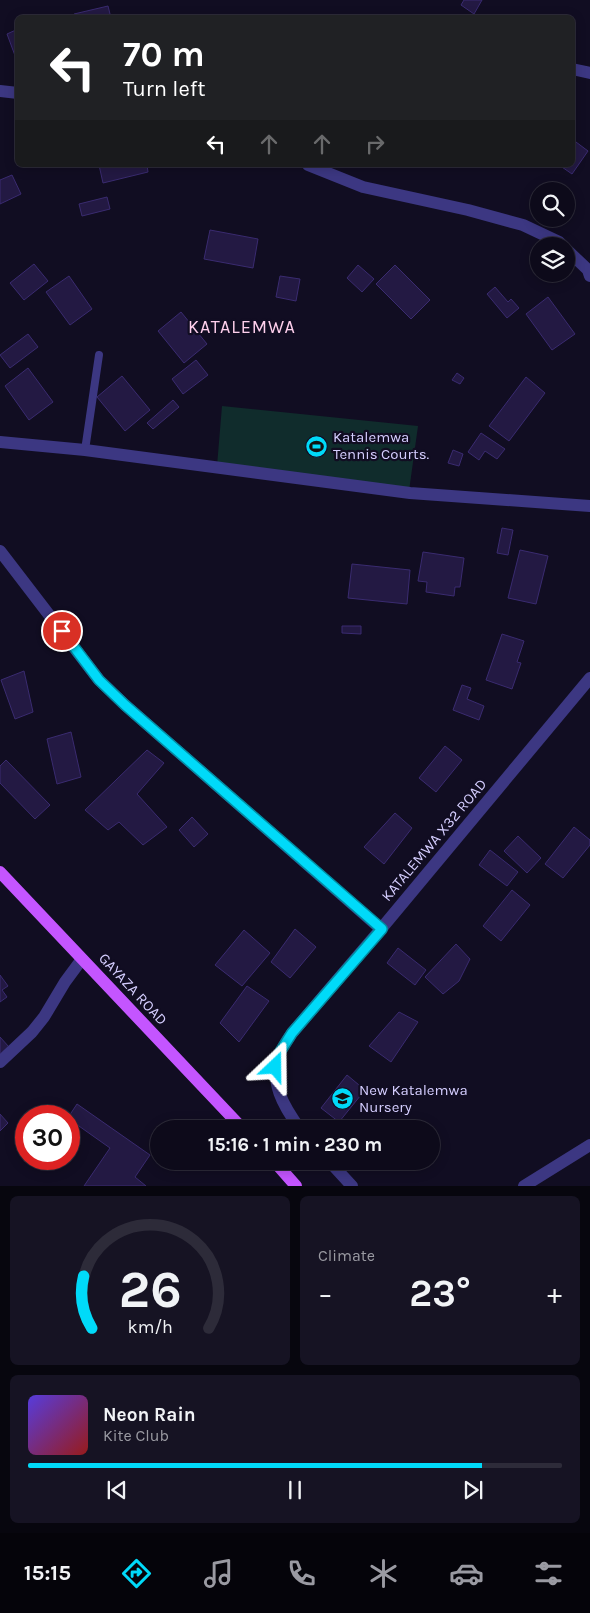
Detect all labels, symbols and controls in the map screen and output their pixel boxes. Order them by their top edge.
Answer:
text: 70 m [123,34,205,75]
icon: left [40,35,105,100]
text: Turn left [123,76,206,102]
icon: left [202,130,230,158]
icon: ahead [255,130,283,158]
icon: ahead [308,130,336,158]
icon: right [361,130,389,158]
map controls [530,182,575,282]
button: search [530,182,575,227]
button: layers [530,237,575,282]
district label: KATALEMWA [188,316,296,338]
place label: Katalemwa Tennis Courts. [333,428,430,463]
sports icon: Katalemwa Tennis Courts. [305,434,329,458]
pin [41,610,83,652]
icon: arrive [48,617,76,645]
street label: KATALEMWA X32 ROAD [378,775,490,905]
street label: GAYAZA ROAD [95,949,171,1029]
position arrow [248,1040,300,1092]
place label: New Katalemwa Nursery [359,1081,468,1116]
school or university icon: New Katalemwa Nursery [331,1087,355,1111]
speed limit sign: 30 [15,1105,80,1170]
text: 15:16 · 1 min · 230 m [208,1134,382,1156]
text: Climate [318,1246,375,1265]
text: 26 [118,1259,182,1320]
text: 23° [409,1271,471,1316]
text: − [318,1277,333,1310]
text: + [547,1277,562,1310]
text: km/h [127,1317,173,1338]
text: Neon Rain [103,1404,196,1426]
text: Kite Club [103,1426,169,1445]
icon: previous [103,1476,131,1504]
icon: pause [281,1476,309,1504]
icon: next [459,1476,487,1504]
icon: directions [119,1556,154,1591]
icon: music [201,1556,236,1591]
icon: phone [284,1556,319,1591]
icon: climate [366,1556,401,1591]
icon: car [449,1556,484,1591]
icon: filters [531,1556,566,1591]
text: 15:15 [24,1560,71,1586]

